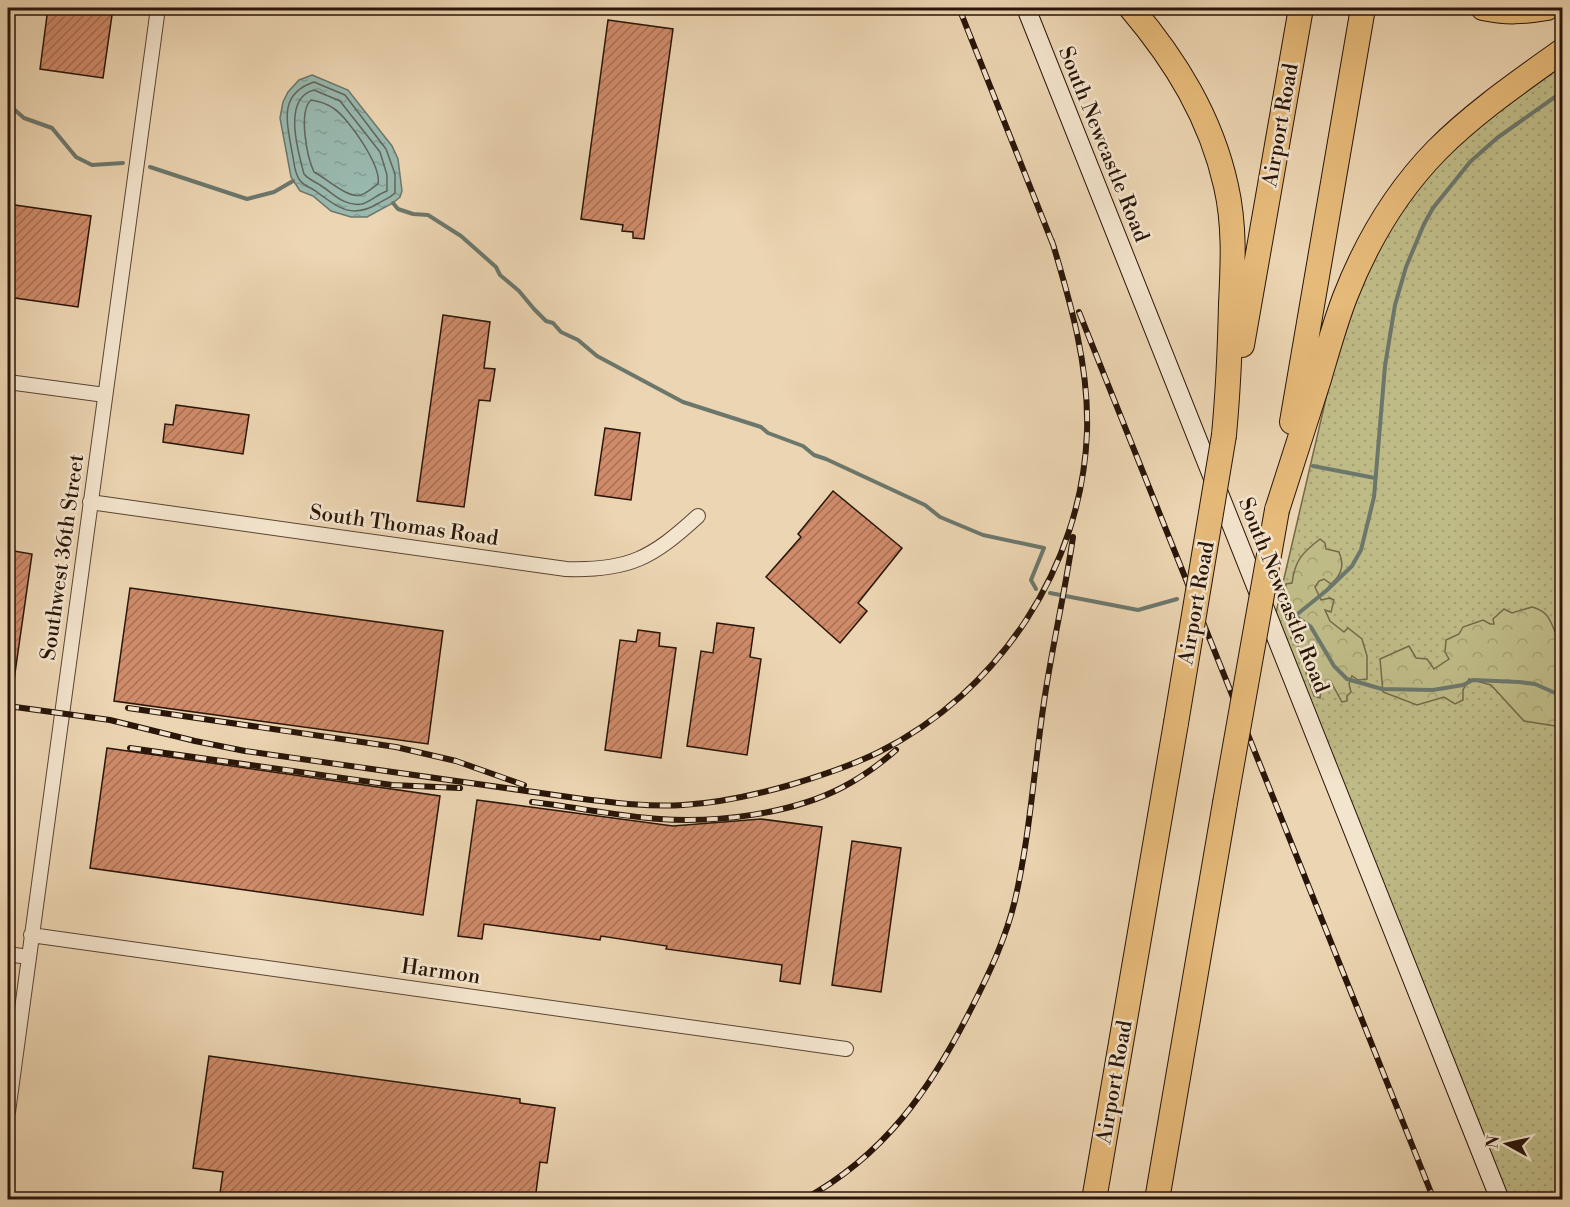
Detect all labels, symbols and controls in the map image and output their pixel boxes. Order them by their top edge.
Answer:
street label: South Newcastle Road [1052,43,1154,246]
street label: Airport Road [1257,61,1305,190]
street label: Southwest 36th Street [36,452,90,662]
street label: South Newcastle Road [1232,494,1334,697]
street label: South Thomas Road [308,500,500,552]
street label: Airport Road [1173,539,1221,668]
street label: Harmon [400,954,483,990]
street label: Airport Road [1091,1018,1139,1147]
north arrow [1477,1114,1537,1174]
text: N [1482,1134,1504,1150]

